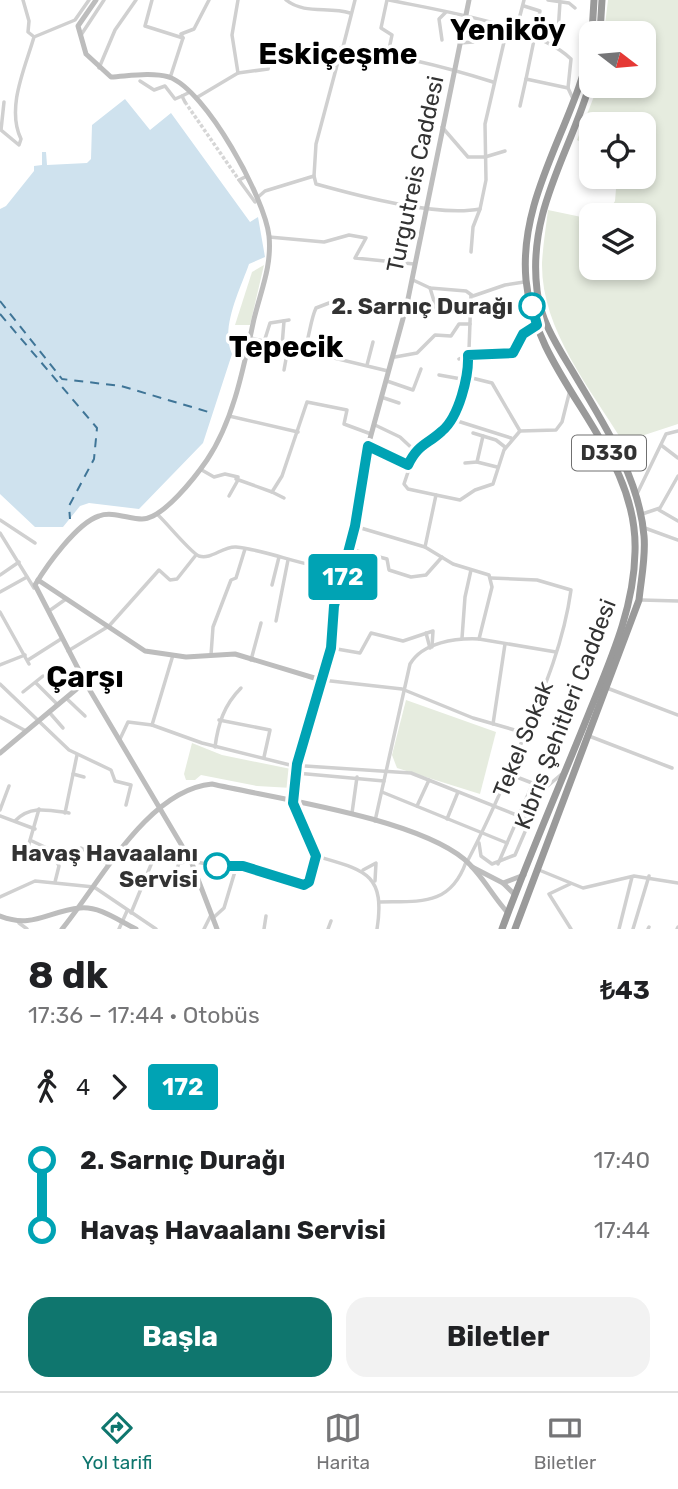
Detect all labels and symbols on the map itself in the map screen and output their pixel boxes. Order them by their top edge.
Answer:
district label: Yeniköy [450,12,566,48]
north arrow [579,21,656,98]
district label: Eskiçeşme [258,36,418,72]
street label: Turgutreis Caddesi [380,73,450,275]
place label: 2. Sarnıç Durağı [331,292,513,320]
marker: 2. Sarnıç Durağı [519,293,545,319]
district label: Tepecik [229,329,344,365]
road number: D330 [572,435,646,470]
line badge: 172 [303,554,383,600]
street label: Kıbrıs Şehitleri Caddesi [508,595,622,833]
district label: Çarşı [46,659,124,695]
street label: Tekel Sokak [487,677,559,801]
place label: Havaş Havaalanı Servisi [11,839,198,893]
marker: Havaş Havaalanı Servisi [204,853,230,879]

